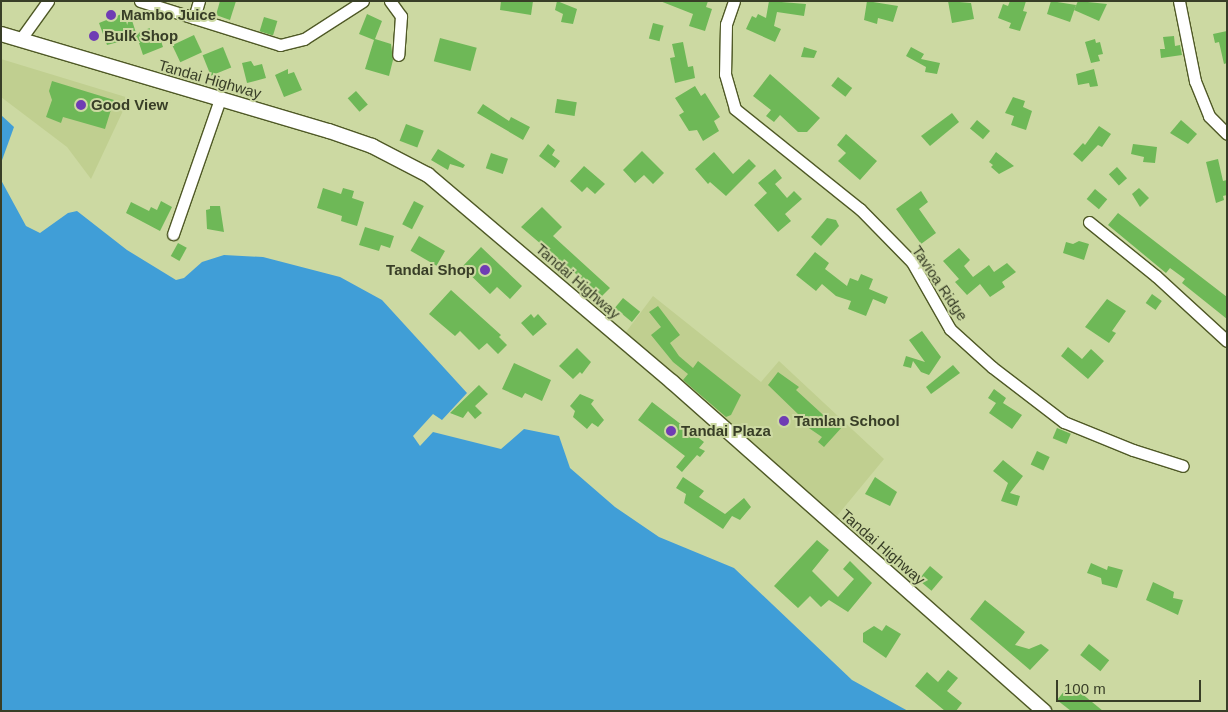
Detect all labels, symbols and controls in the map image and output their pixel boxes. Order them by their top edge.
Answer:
place label: Mambo Juice [121,6,216,24]
marker: Mambo Juice [105,9,117,21]
place label: Bulk Shop [104,27,178,45]
marker: Bulk Shop [88,30,100,42]
street label: Tandai Highway [157,56,263,102]
place label: Good View [91,96,168,114]
marker: Good View [75,99,87,111]
street label: Tandai Highway [532,239,624,323]
street label: Tavioa Ridge [908,242,972,324]
place label: Tandai Shop [386,261,475,279]
marker: Tandai Shop [479,264,491,276]
place label: Tamlan School [794,412,900,430]
marker: Tamlan School [778,415,790,427]
place label: Tandai Plaza [681,422,771,440]
marker: Tandai Plaza [665,425,677,437]
street label: Tandai Highway [837,505,929,589]
scale bar [1058,670,1203,702]
text: 100 m [1064,680,1106,697]

